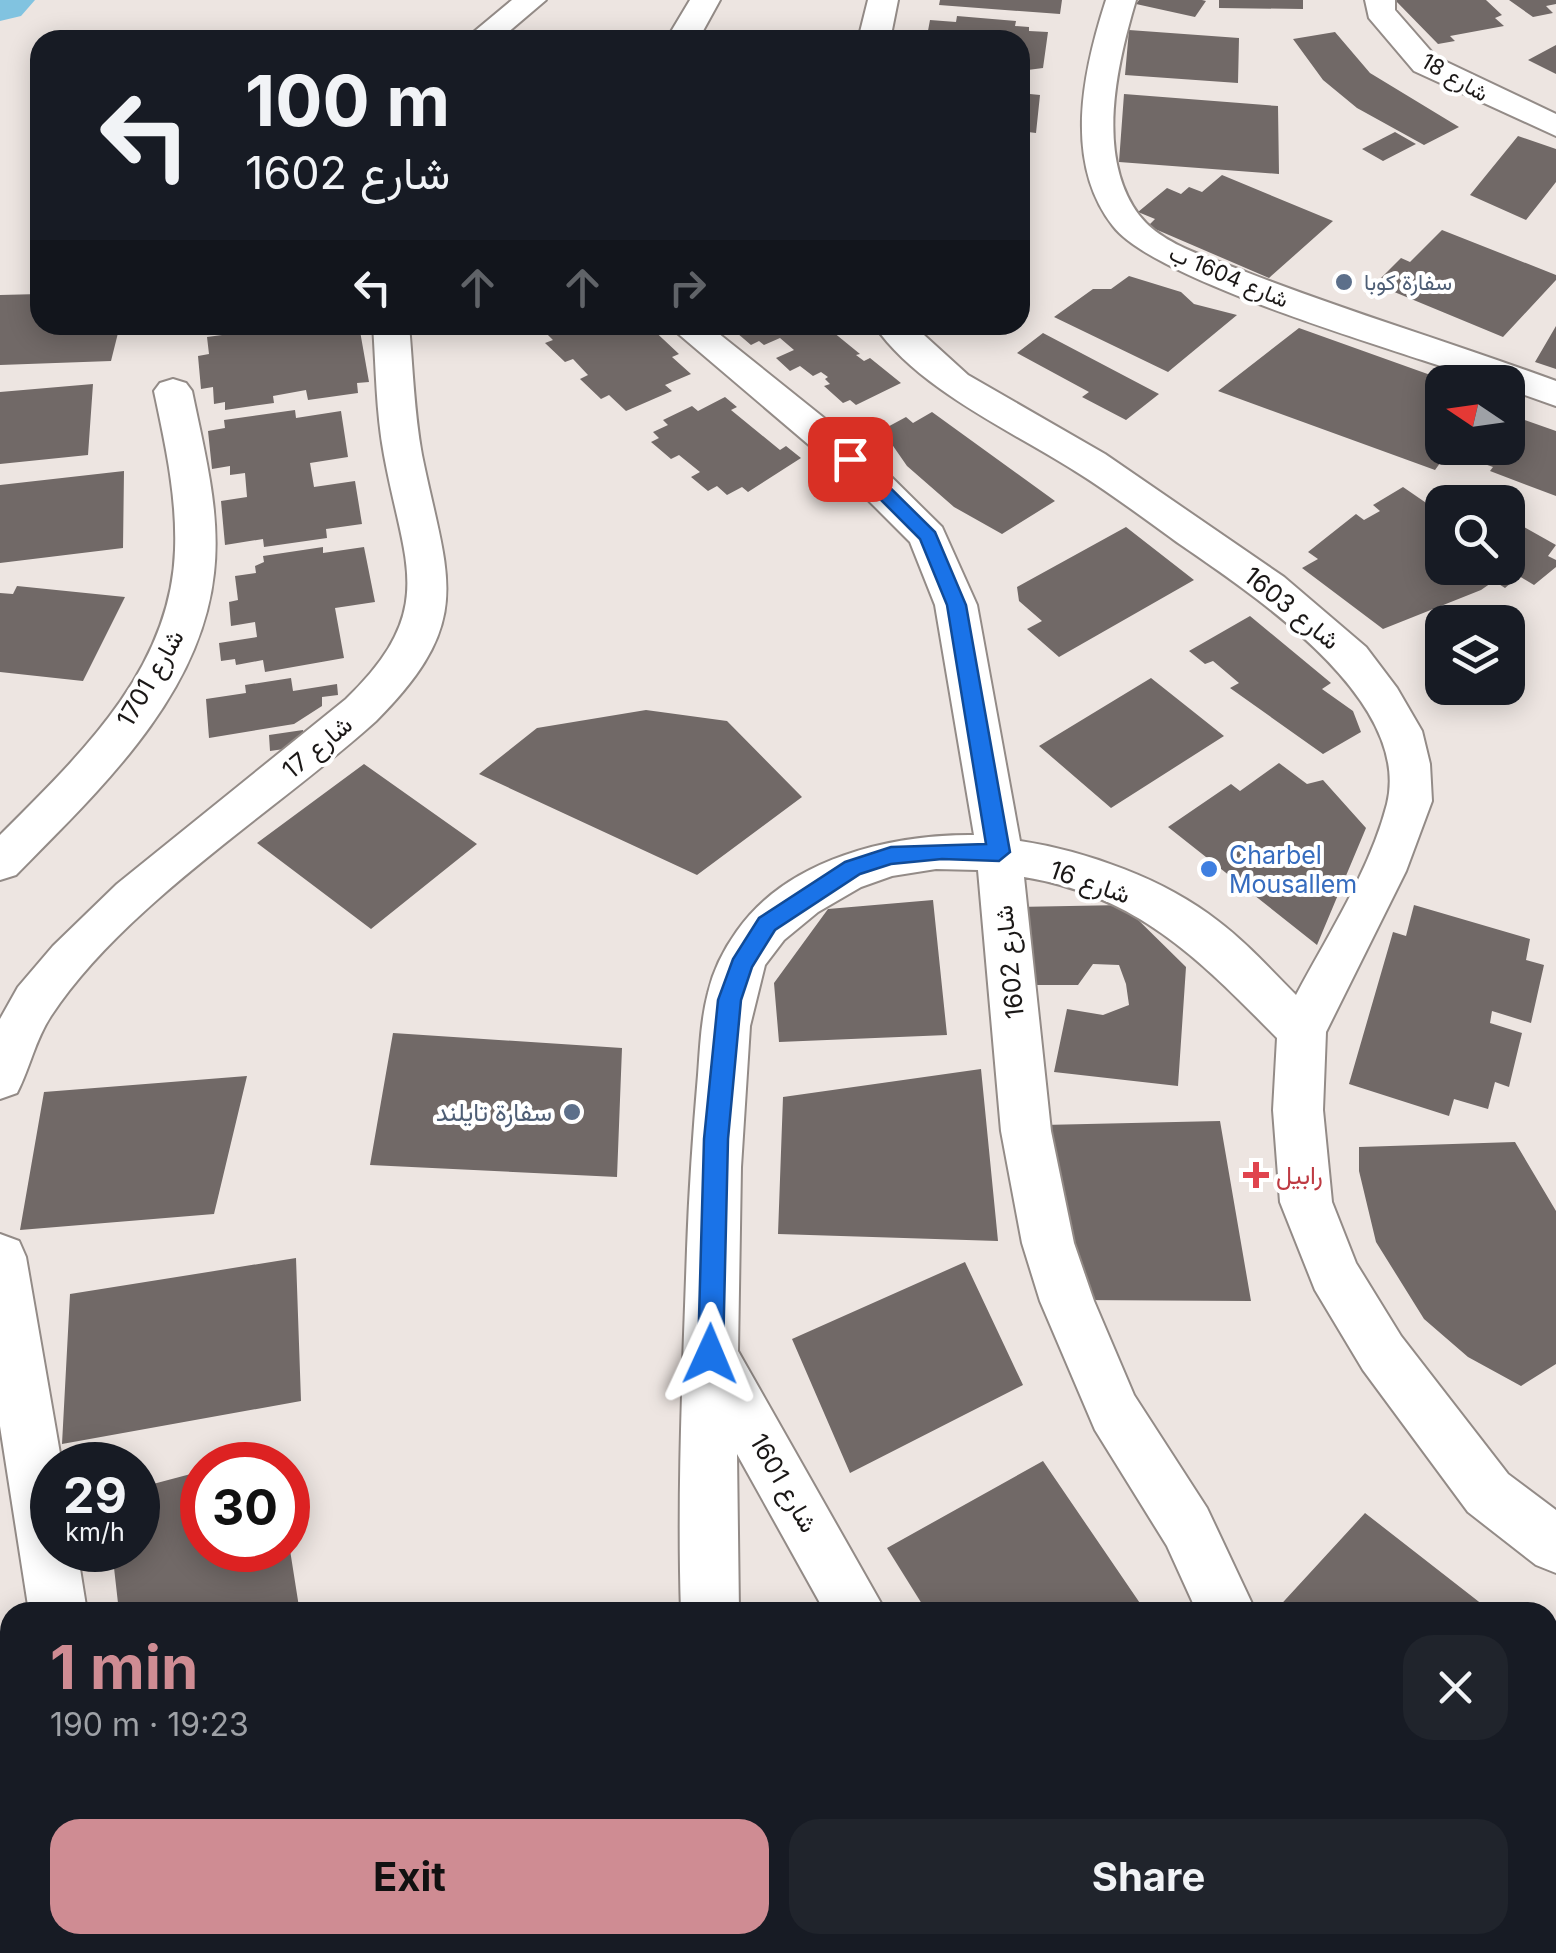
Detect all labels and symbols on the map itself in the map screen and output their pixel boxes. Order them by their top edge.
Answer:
street label: شارع 18 [1416,47,1493,108]
street label: شارع 1604 ب [1165,239,1292,315]
place label: سفارة كوبا [1364,269,1452,296]
marker: سفارة كوبا [1333,271,1355,293]
north arrow [1425,365,1525,465]
pin [808,417,893,502]
street label: شارع 1603 [1237,560,1346,657]
street label: شارع 1701 [110,624,192,733]
street label: شارع 17 [276,709,359,786]
place label: Charbel Mousallem [1229,840,1357,899]
street label: شارع 16 [1045,854,1134,912]
marker: Charbel Mousallem [1198,858,1220,880]
street label: شارع 1602 [988,904,1032,1020]
place label: سفارة تايلند [436,1097,552,1128]
marker: سفارة تايلند [561,1101,583,1123]
place label: رابيل [1276,1160,1323,1191]
marker: رابيل [1245,1164,1267,1186]
position arrow [658,1302,762,1406]
street label: شارع 1601 [742,1428,824,1539]
speed limit sign: 30 [180,1442,310,1572]

